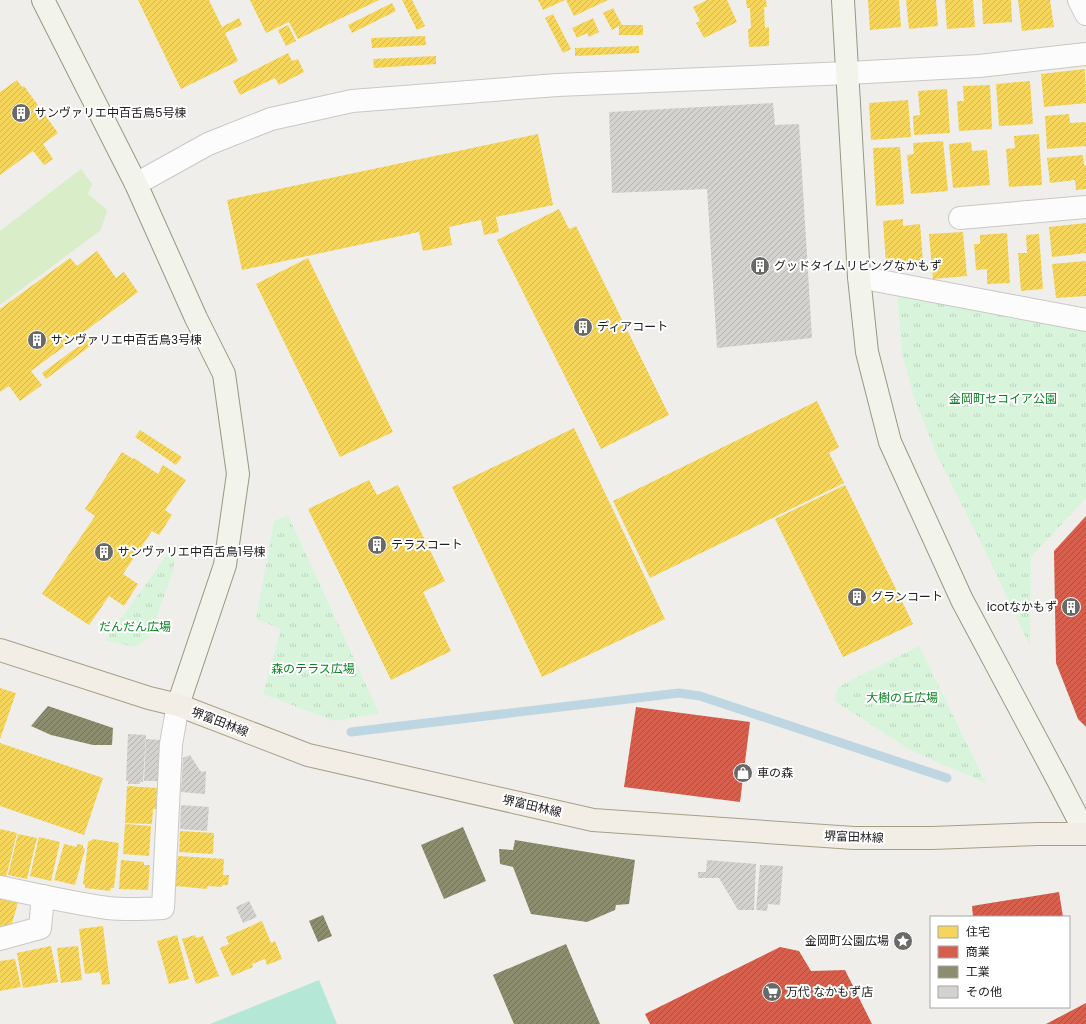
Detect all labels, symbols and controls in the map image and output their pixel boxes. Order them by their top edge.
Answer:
building icon: サンヴァリエ中百舌鳥5号棟 [10,102,32,124]
place label: サンヴァリエ中百舌鳥5号棟 [35,104,187,121]
building icon: グッドタイムリビングなかもず [749,255,771,277]
place label: グッドタイムリビングなかもず [774,257,942,274]
building icon: ディアコート [572,316,594,338]
place label: ディアコート [597,318,668,335]
building icon: サンヴァリエ中百舌鳥3号棟 [26,329,48,351]
place label: サンヴァリエ中百舌鳥3号棟 [51,331,202,348]
park label: 金岡町セコイア公園 [949,390,1057,407]
building icon: テラスコート [366,534,388,556]
place label: テラスコート [391,536,463,553]
building icon: サンヴァリエ中百舌鳥1号棟 [93,541,115,563]
place label: サンヴァリエ中百舌鳥1号棟 [118,543,266,560]
building icon: グランコート [846,586,868,608]
place label: グランコート [871,588,943,605]
building icon: icotなかもず [1060,596,1082,618]
place label: icotなかもず [987,598,1057,615]
park label: だんだん広場 [99,618,171,635]
park label: 森のテラス広場 [271,660,355,677]
park label: 大樹の丘広場 [866,689,938,706]
street label: 堺富田林線 [189,703,251,740]
shop icon: 車の森 [732,762,754,784]
place label: 車の森 [757,764,793,781]
street label: 堺富田林線 [501,790,563,821]
street label: 堺富田林線 [824,827,884,846]
legend [930,916,1070,1008]
text: 住宅 [966,923,990,940]
place icon: 金岡町公園広場 [892,930,914,952]
place label: 金岡町公園広場 [805,932,889,949]
text: 商業 [966,943,990,960]
text: 工業 [966,963,990,980]
supermarket icon: 万代 なかもず店 [761,981,783,1003]
place label: 万代 なかもず店 [786,983,873,1000]
text: その他 [966,983,1002,1000]

